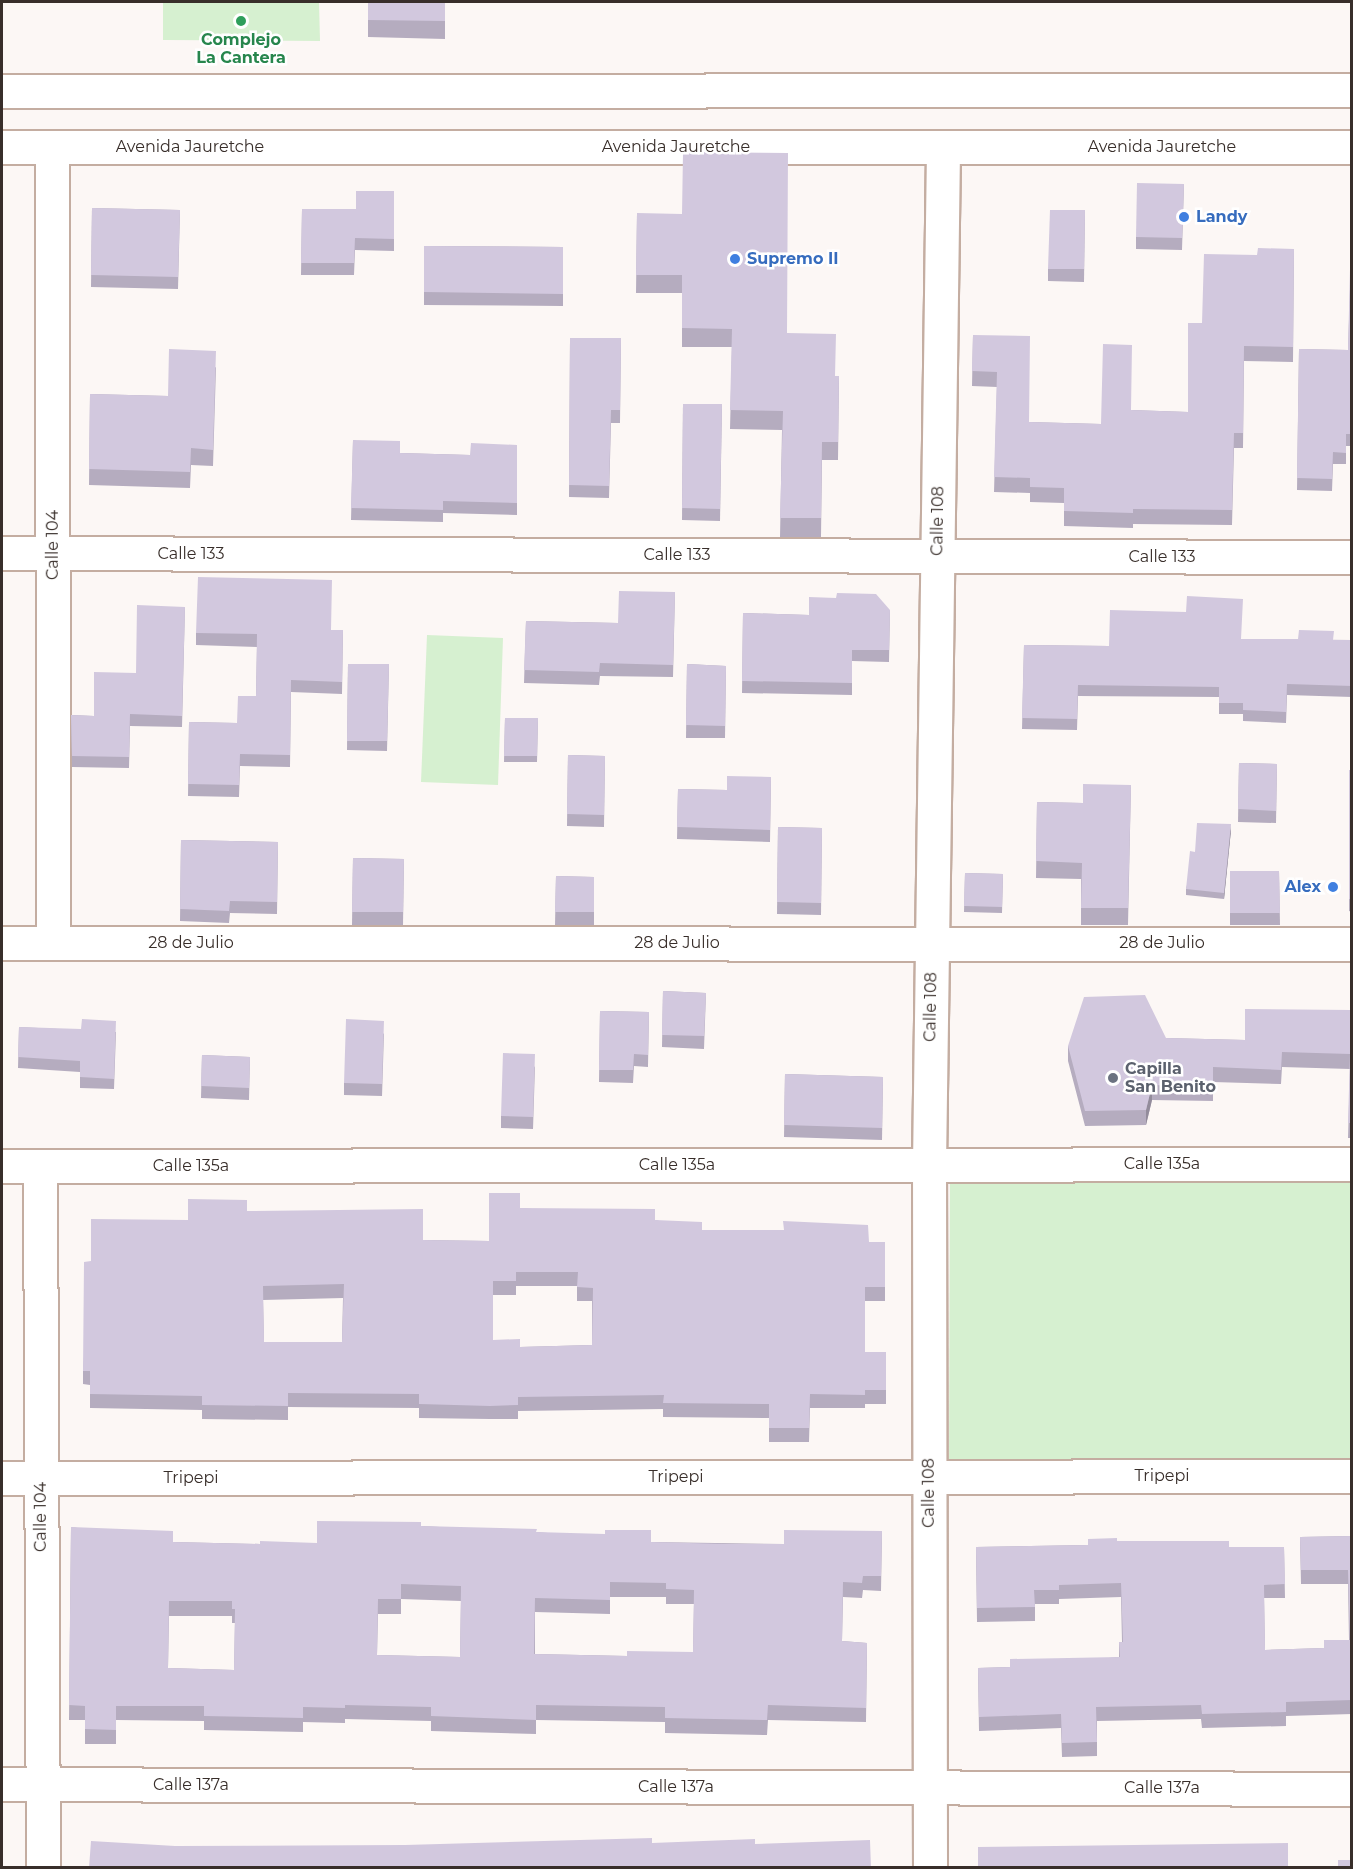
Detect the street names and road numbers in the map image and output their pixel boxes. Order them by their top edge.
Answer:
street label: Avenida Jauretche [116,137,264,157]
street label: Avenida Jauretche [602,137,750,157]
street label: Avenida Jauretche [1088,137,1236,157]
street label: Calle 108 [928,486,948,556]
street label: Calle 104 [43,510,63,580]
street label: Calle 133 [158,544,224,564]
street label: Calle 133 [644,545,710,565]
street label: Calle 133 [1129,547,1195,567]
street label: 28 de Julio [148,933,234,953]
street label: 28 de Julio [634,933,720,953]
street label: 28 de Julio [1119,933,1205,953]
street label: Calle 108 [921,972,941,1042]
street label: Calle 135a [1124,1154,1200,1174]
street label: Calle 135a [639,1155,715,1175]
street label: Calle 135a [153,1156,229,1176]
street label: Calle 108 [919,1458,939,1528]
street label: Tripepi [1134,1466,1190,1486]
street label: Tripepi [648,1467,704,1487]
street label: Tripepi [163,1468,219,1488]
street label: Calle 104 [31,1482,51,1552]
street label: Calle 137a [153,1775,229,1795]
street label: Calle 137a [638,1777,714,1797]
street label: Calle 137a [1124,1778,1200,1798]

